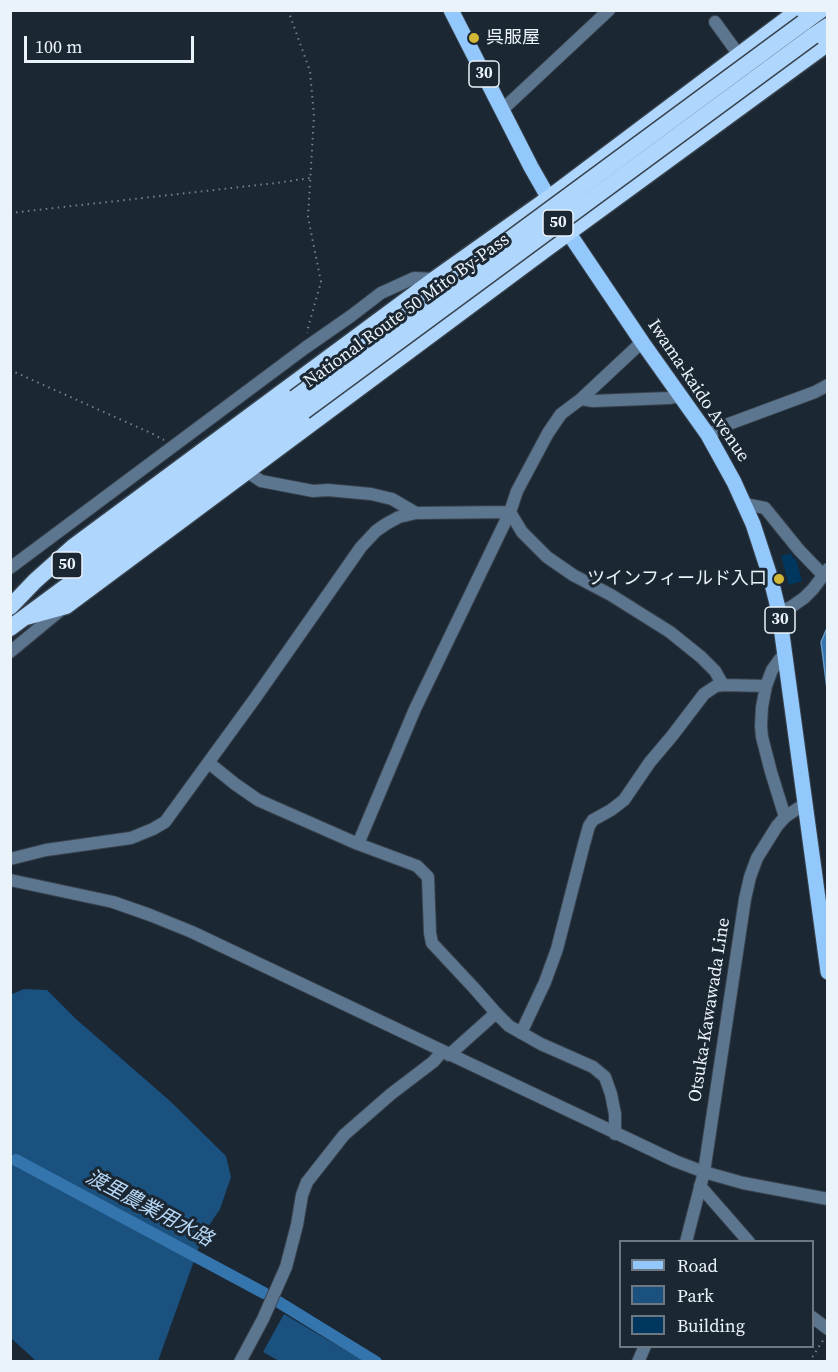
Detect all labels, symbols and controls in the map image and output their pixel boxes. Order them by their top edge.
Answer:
scale bar [27,24,196,62]
place label: 呉服屋 [486,27,540,49]
marker: 呉服屋 [467,31,481,45]
text: 100 m [35,34,82,59]
road number: 30 [469,61,499,87]
road number: 50 [543,210,573,236]
street label: National Route 50 Mito By-Pass [300,229,514,393]
street label: Iwama-kaido Avenue [642,316,754,466]
road number: 50 [52,552,82,578]
place label: ツインフィールド入口 [587,568,767,590]
marker: ツインフィールド入口 [772,572,786,586]
road number: 30 [765,607,795,633]
street label: Otsuka-Kawawada Line [685,916,735,1104]
water label: 渡里農業用水路 [82,1166,216,1252]
legend [619,1240,814,1348]
text: Road [677,1253,718,1278]
text: Park [677,1283,714,1308]
text: Building [677,1313,745,1338]

